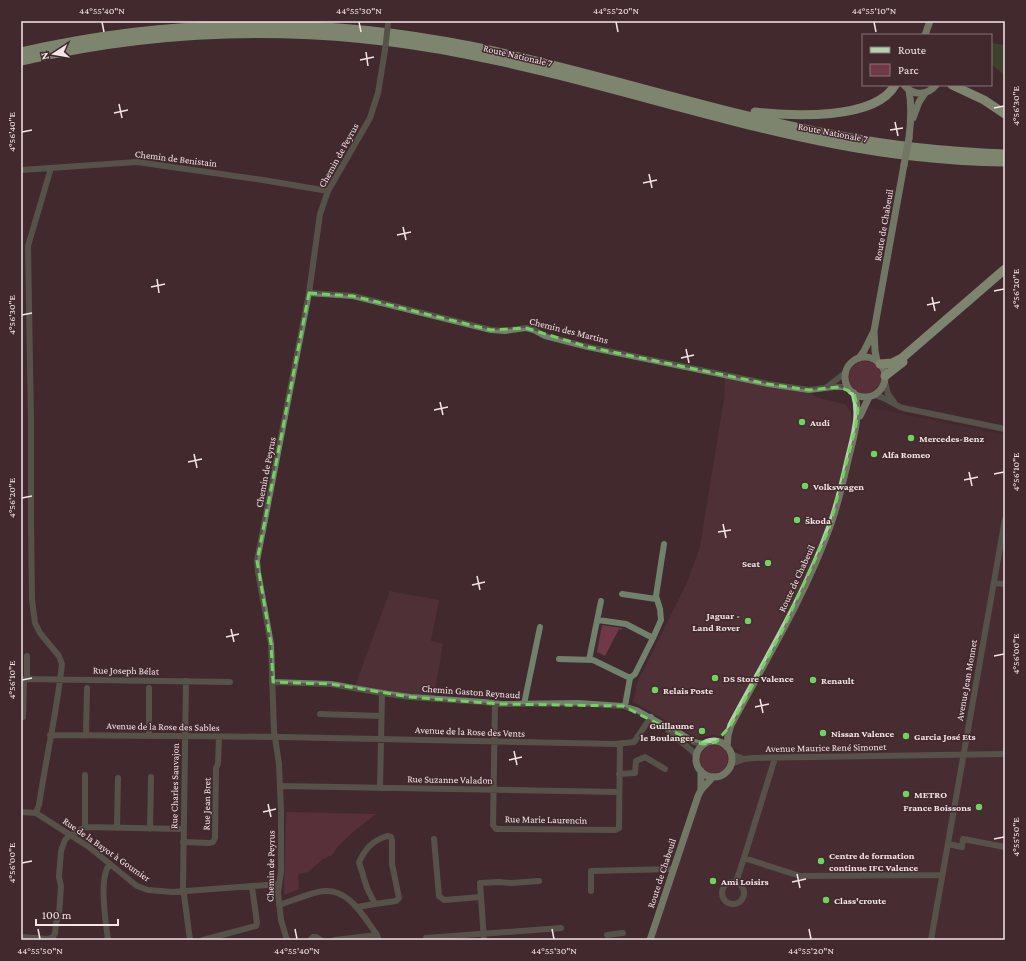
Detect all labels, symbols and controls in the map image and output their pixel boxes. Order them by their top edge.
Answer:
text: 44°55'40"N [79,5,125,16]
text: 44°55'30"N [336,5,382,16]
text: 44°55'20"N [593,5,639,16]
text: 44°55'10"N [852,5,897,16]
north arrow [34,34,74,74]
legend [862,34,992,86]
street label: Route Nationale 7 [482,42,554,69]
text: Route [898,43,926,57]
text: N [37,51,51,61]
text: Parc [898,63,918,77]
text: 4°56'30"E [1010,85,1021,126]
text: 4°56'40"E [6,111,17,152]
street label: Route Nationale 7 [797,120,869,145]
street label: Chemin de Peyrus [316,121,361,189]
street label: Chemin de Benistain [134,148,218,169]
street label: Route de Chabeuil [872,188,895,262]
text: 4°56'20"E [1010,268,1021,309]
text: 4°56'30"E [6,294,17,335]
street label: Chemin des Martins [528,315,609,346]
marker: Audi [797,417,807,427]
place label: Audi [809,417,830,428]
marker: Mercedes-Benz [906,433,916,443]
place label: Mercedes-Benz [919,433,984,444]
street label: Chemin de Peyrus [253,436,278,508]
marker: Alfa Romeo [869,449,879,459]
place label: Alfa Romeo [881,449,930,460]
text: 4°56'10"E [1010,452,1021,491]
text: 4°56'20"E [6,477,17,518]
marker: Volkswagen [800,481,810,491]
place label: Volkswagen [812,481,864,492]
marker: Škoda [792,515,802,525]
place label: Škoda [805,515,831,526]
street label: Route de Chabeuil [776,543,817,613]
place label: Seat [742,558,760,569]
marker: Seat [763,558,773,568]
place label: Jaguar - Land Rover [692,610,740,633]
marker: Jaguar - Land Rover [743,616,753,626]
text: 4°56'00"E [1010,633,1021,674]
street label: Avenue Jean Monnet [954,638,979,722]
text: 4°56'10"E [6,660,17,699]
street label: Rue Joseph Bélat [93,664,160,677]
marker: DS Store Valence [710,673,720,683]
place label: DS Store Valence [723,673,794,684]
marker: Renault [808,675,818,685]
place label: Renault [821,675,855,686]
street label: Chemin Gaston Reynaud [421,683,521,700]
marker: Relais Poste [650,685,660,695]
place label: Relais Poste [663,685,713,696]
street label: Avenue de la Rose des Sables [106,720,220,733]
place label: Guillaume le Boulanger [641,720,694,743]
street label: Avenue de la Rose des Vents [415,724,525,739]
marker: Guillaume le Boulanger [697,726,707,736]
marker: Nissan Valence [818,728,828,738]
place label: Nissan Valence [831,728,894,739]
marker: Garcia José Ets [901,731,911,741]
place label: Garcia José Ets [914,731,976,742]
street label: Avenue Maurice René Simonet [765,741,887,754]
street label: Rue Charles Sauvajon [168,742,182,829]
street label: Rue Suzanne Valadon [407,773,493,786]
street label: Rue Jean Bret [201,777,212,830]
marker: METRO [901,789,911,799]
place label: METRO [914,789,947,800]
place label: France Boissons [903,802,971,813]
marker: France Boissons [974,802,984,812]
street label: Rue Marie Laurencin [505,813,588,826]
street label: Rue de la Bayot à Goumier [61,815,153,884]
text: 4°55'50"E [1010,817,1021,857]
street label: Chemin de Peyrus [264,830,277,902]
street label: Route de Chabeuil [645,837,678,909]
text: 4°56'00"E [6,842,17,883]
place label: Centre de formation continue IFC Valence [829,850,918,873]
marker: Centre de formation continue IFC Valence [816,856,826,866]
marker: Ami Loisirs [708,876,718,886]
place label: Ami Loisirs [720,876,769,887]
marker: Class'croute [821,895,831,905]
place label: Class'croute [834,895,886,906]
scale bar [36,901,118,927]
text: 100 m [42,908,72,922]
text: 44°55'50"N [17,945,63,956]
text: 44°55'40"N [274,945,320,956]
text: 44°55'30"N [531,945,577,956]
text: 44°55'20"N [788,945,834,956]

